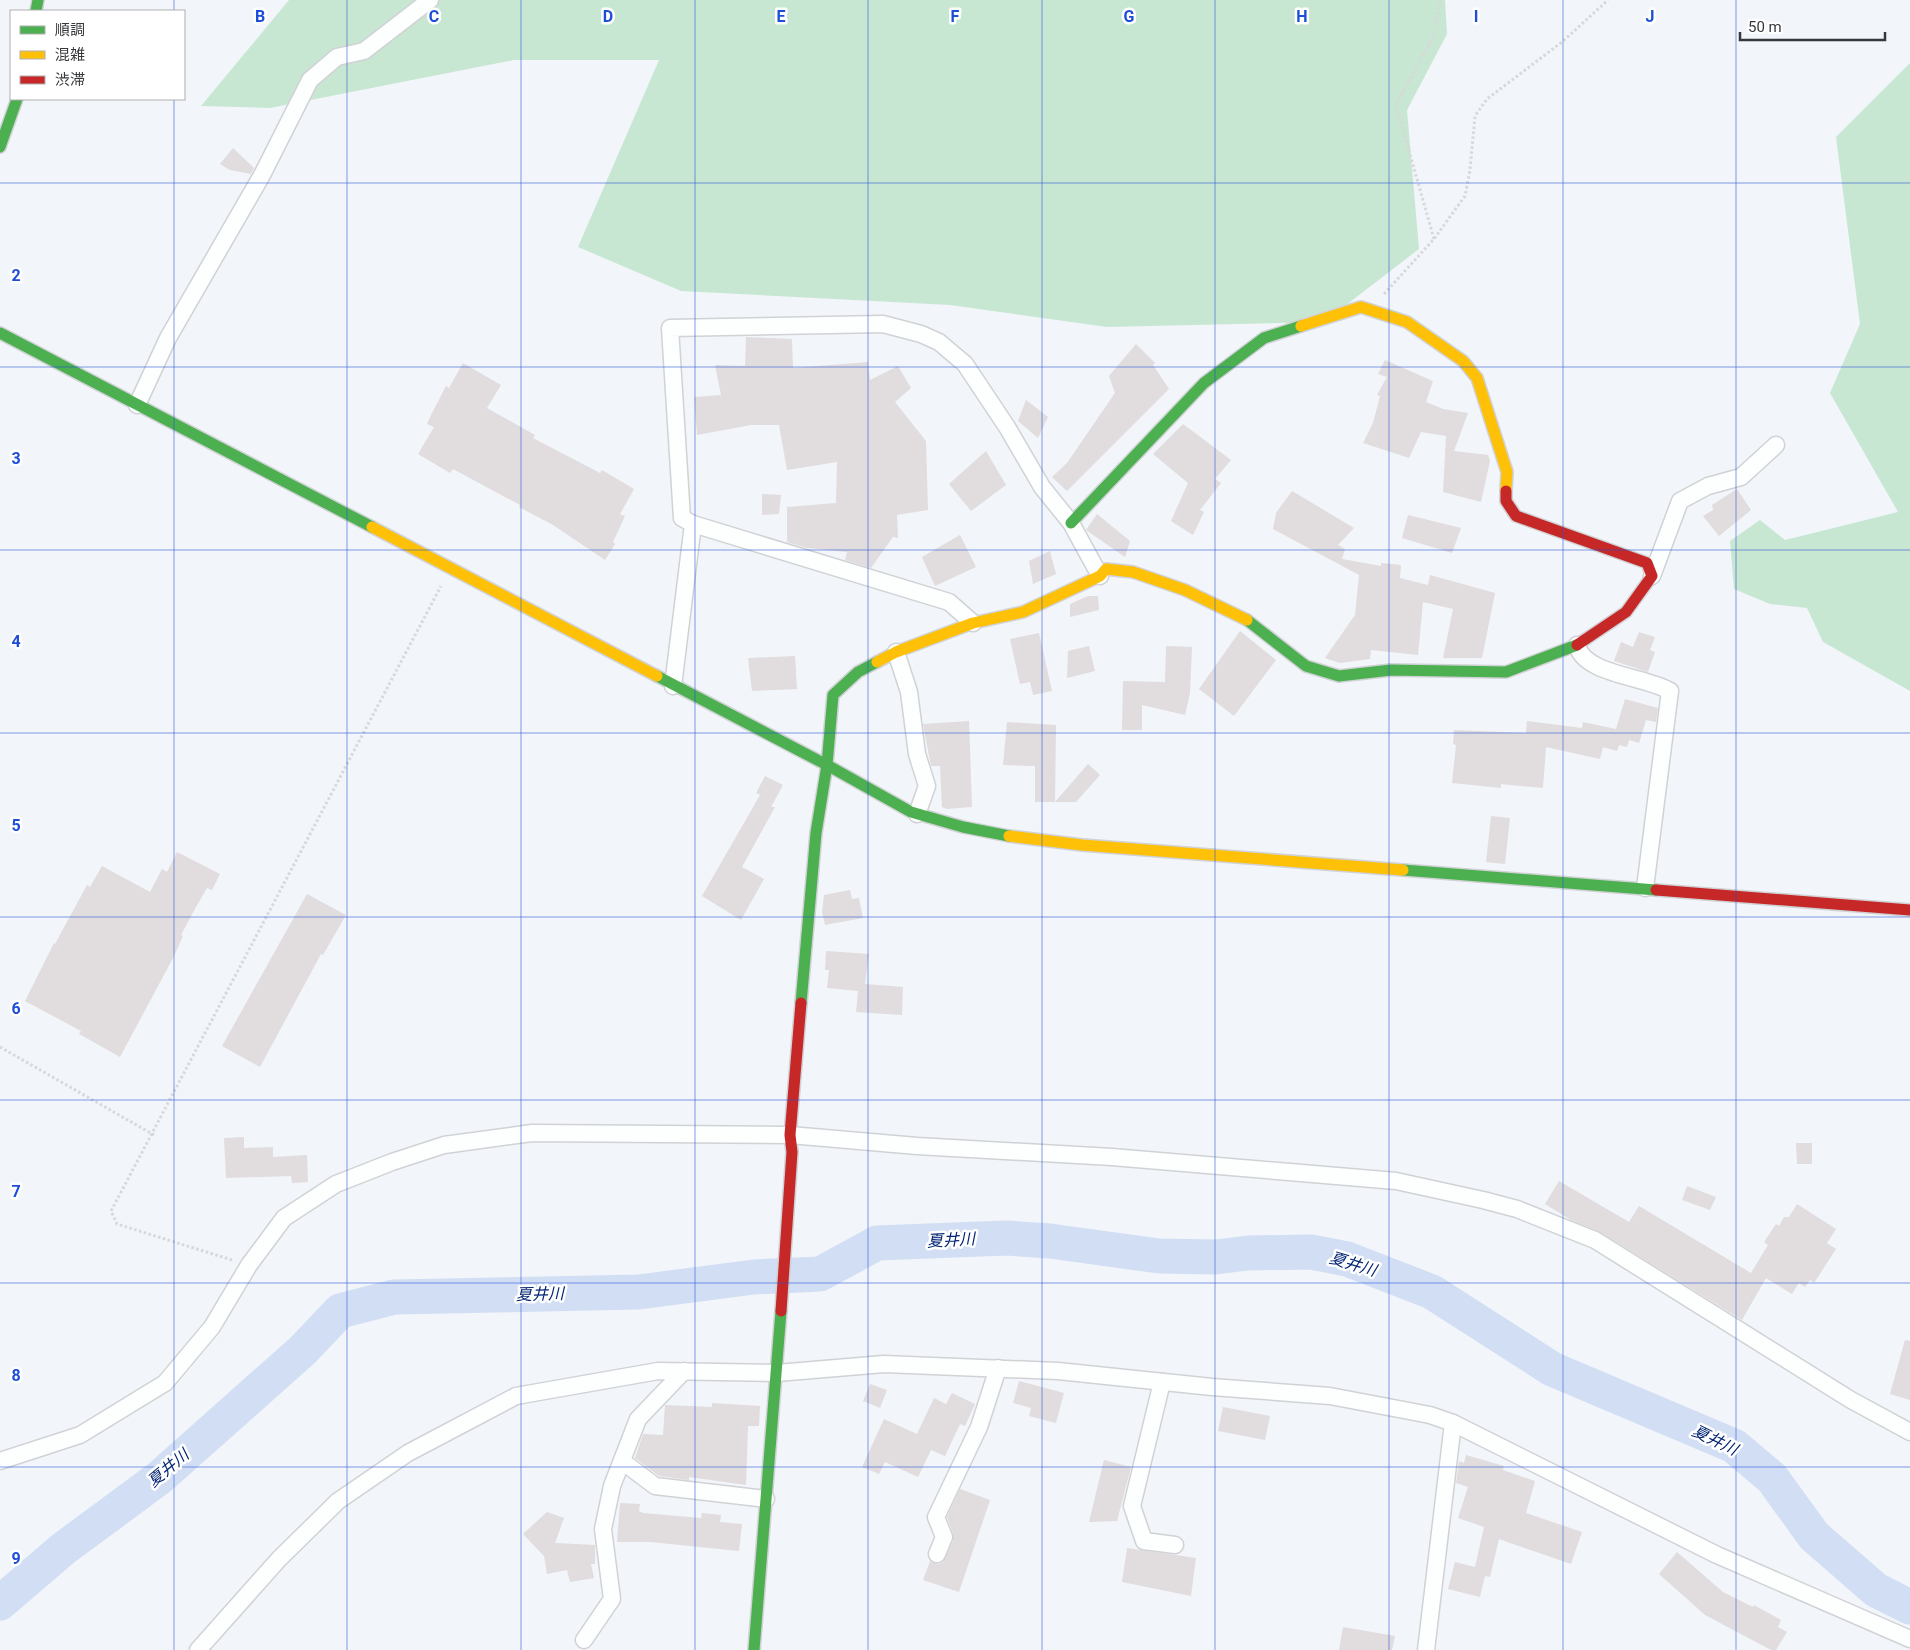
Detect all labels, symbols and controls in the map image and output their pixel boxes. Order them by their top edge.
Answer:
text: B [255,7,265,26]
text: C [429,7,439,26]
text: D [603,7,613,26]
text: E [777,7,786,26]
text: F [951,7,960,26]
text: G [1124,7,1135,26]
text: H [1296,7,1308,26]
text: I [1474,7,1478,26]
text: J [1646,7,1654,26]
legend [10,10,185,100]
scale bar [1740,10,1885,42]
text: 50 m [1748,18,1782,36]
text: 順調 [55,21,85,39]
text: 混雑 [55,46,85,64]
text: 渋滞 [55,71,85,89]
text: 2 [11,266,21,285]
text: 3 [11,449,21,468]
text: 4 [11,632,21,651]
text: 5 [11,816,21,835]
text: 6 [11,999,21,1018]
text: 7 [11,1182,21,1201]
water label: 夏井川 [927,1229,977,1251]
water label: 夏井川 [1327,1248,1381,1281]
water label: 夏井川 [516,1284,566,1304]
text: 8 [11,1366,21,1385]
water label: 夏井川 [1689,1421,1743,1460]
water label: 夏井川 [144,1444,194,1491]
text: 9 [11,1549,21,1568]

